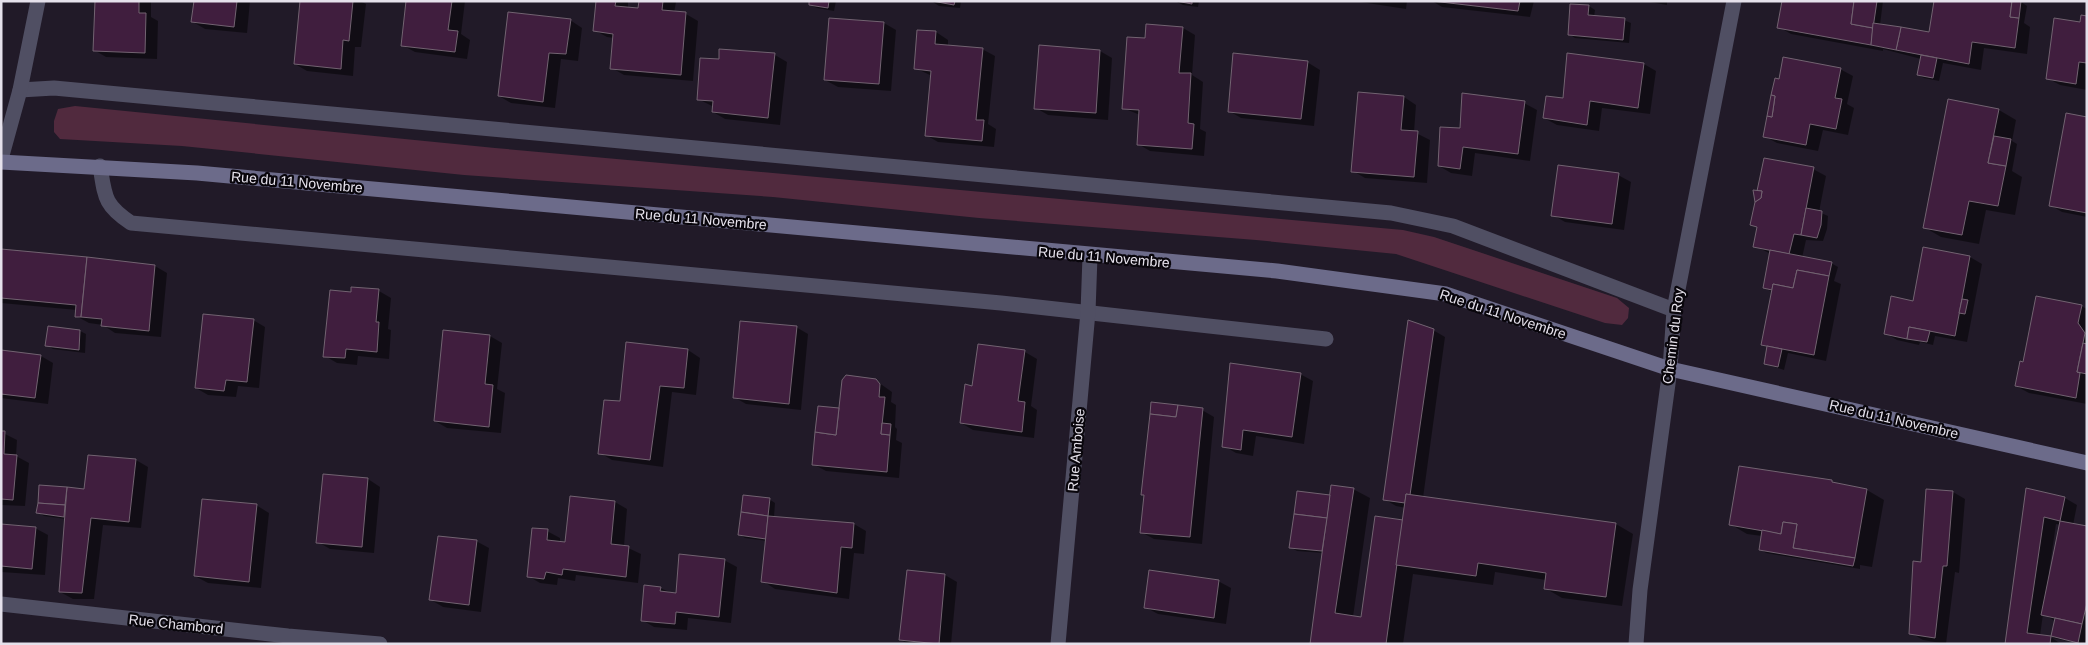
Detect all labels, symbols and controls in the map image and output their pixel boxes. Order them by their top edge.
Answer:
street label: Rue du 11 Novembre [231,168,364,196]
street label: Rue du 11 Novembre [635,205,768,233]
street label: Rue du 11 Novembre [1038,243,1171,271]
street label: Rue du 11 Novembre [1438,286,1568,342]
street label: Chemin du Roy [1659,287,1687,385]
street label: Rue du 11 Novembre [1828,396,1960,442]
street label: Rue Amboise [1064,408,1088,492]
street label: Rue Chambord [128,611,224,637]

